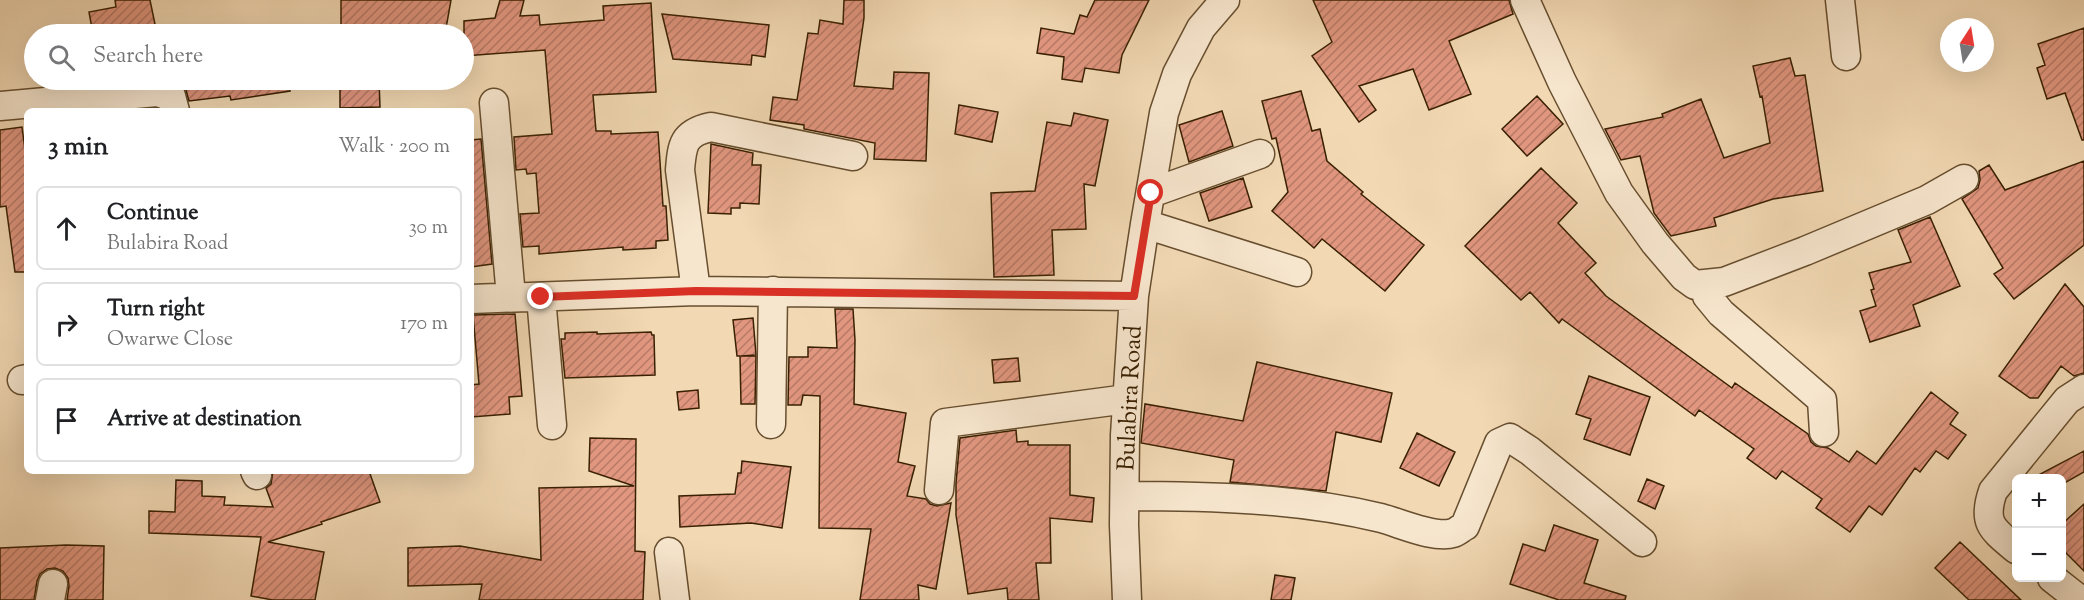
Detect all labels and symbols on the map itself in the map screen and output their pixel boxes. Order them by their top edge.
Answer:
north arrow [1940,18,1994,72]
route start [1137,179,1163,205]
route end [527,283,553,309]
street label: Bulabira Road [1110,324,1152,472]

